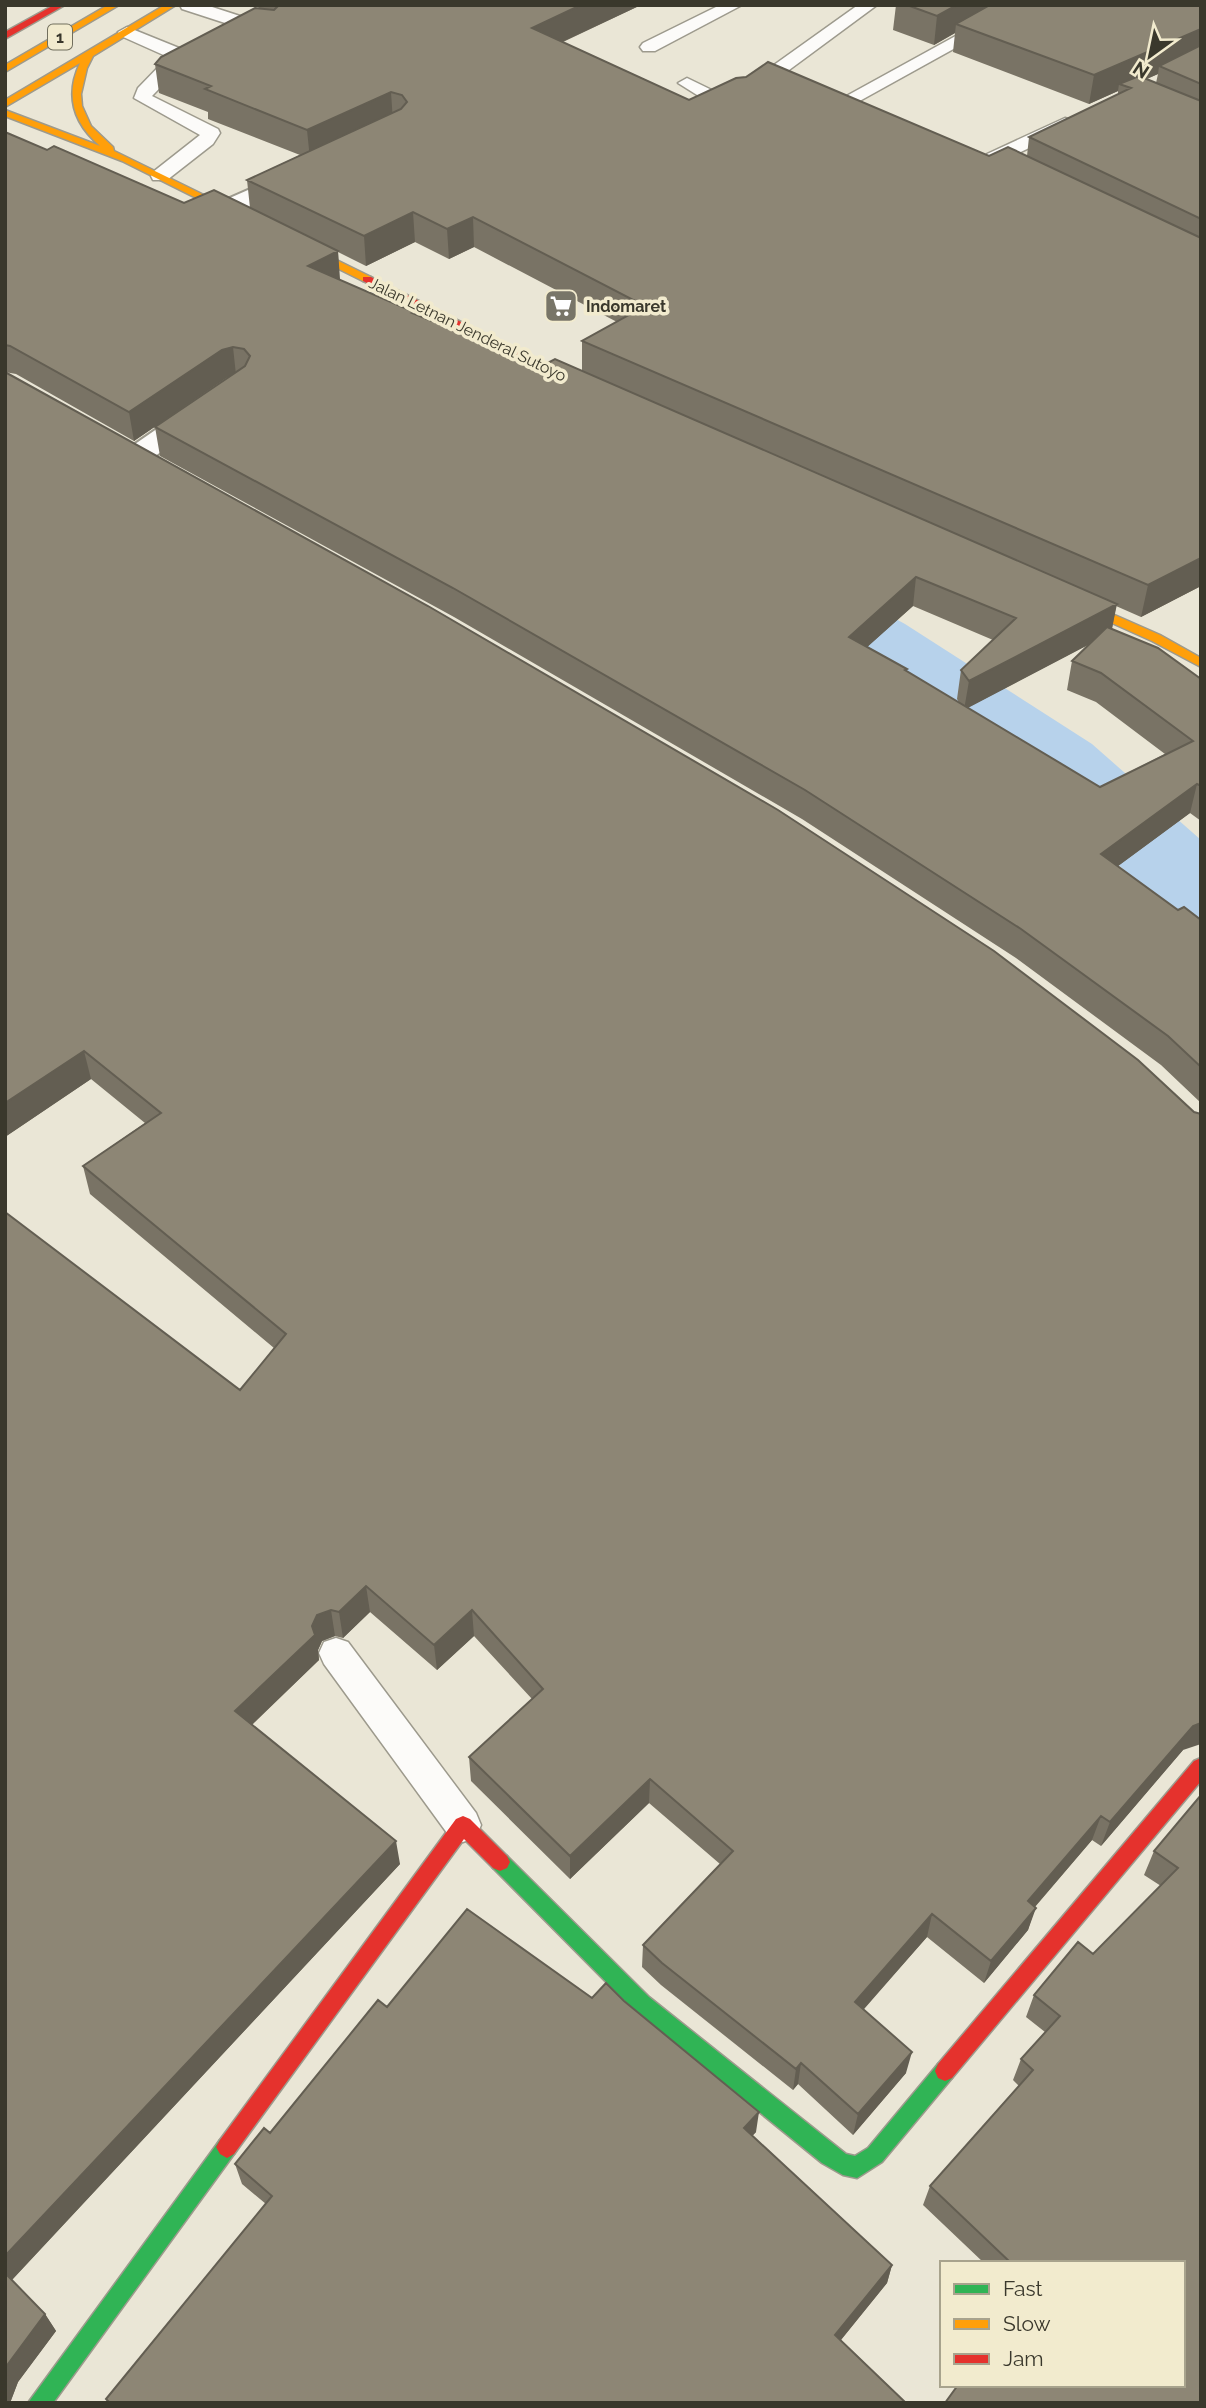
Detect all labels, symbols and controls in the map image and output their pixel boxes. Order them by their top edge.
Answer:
north arrow [1115,21,1185,91]
road number: 1 [48,24,72,50]
text: N [1129,57,1153,83]
street label: Jalan Letnan Jenderal Sutoyo [366,273,569,386]
supermarket icon: Indomaret [542,287,580,325]
place label: Indomaret [586,297,666,316]
legend [940,2261,1185,2387]
text: Fast [1003,2276,1043,2301]
text: Slow [1003,2311,1051,2336]
text: Jam [1003,2346,1044,2371]

